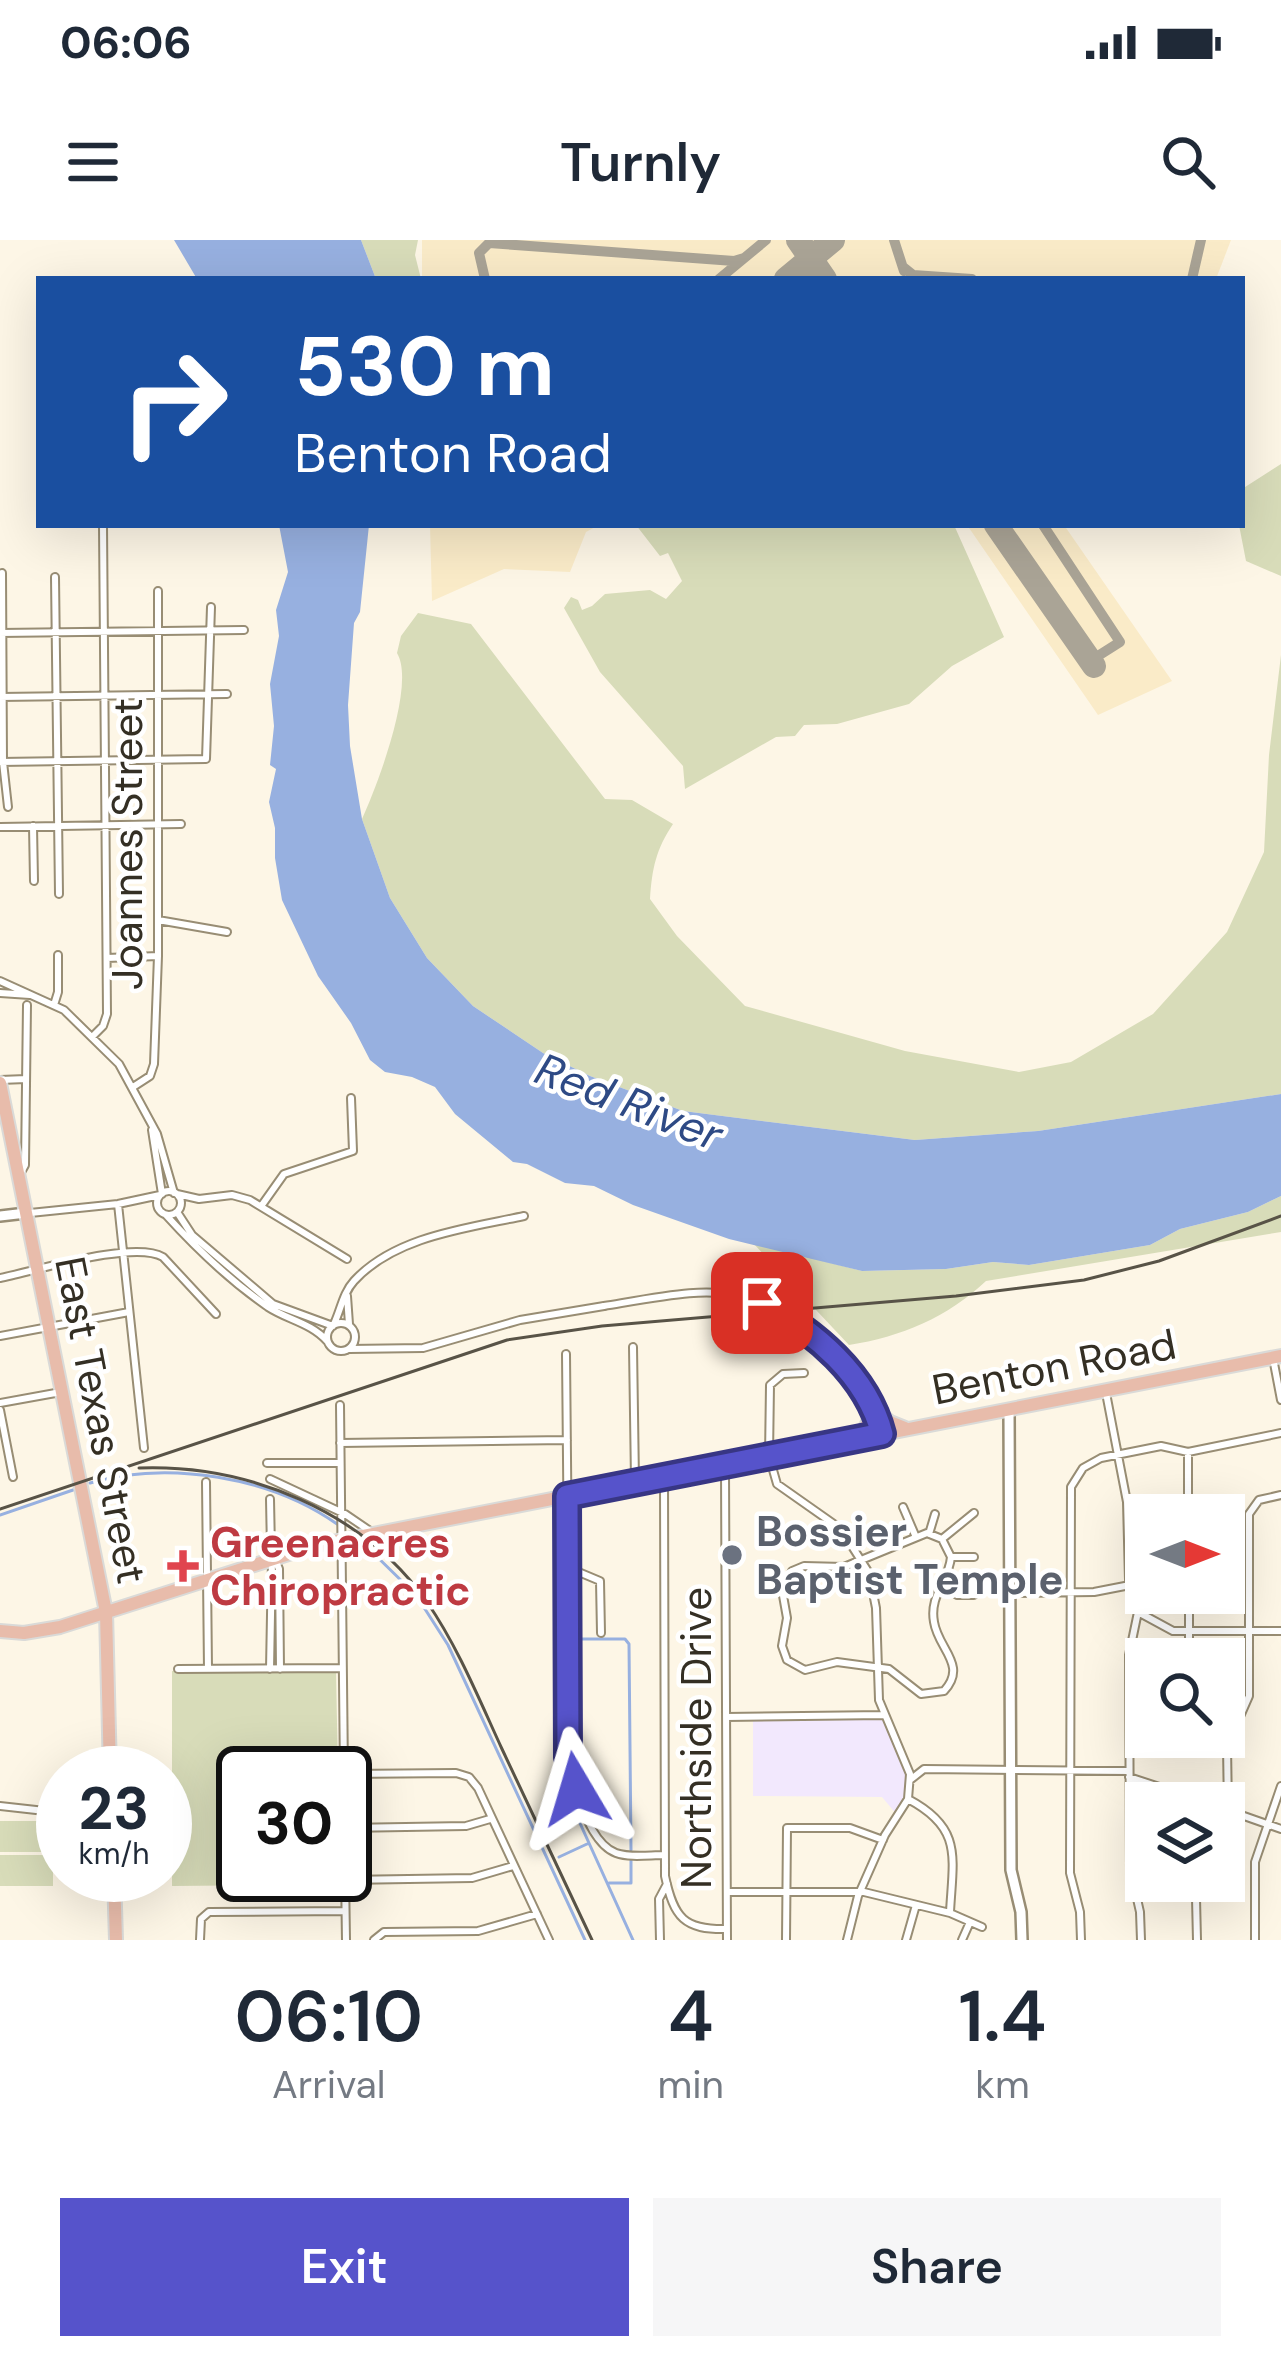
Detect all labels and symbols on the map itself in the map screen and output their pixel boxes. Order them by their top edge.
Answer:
street label: Joannes Street [100,698,155,990]
water label: Red River [527,1039,732,1165]
street label: East Texas Street [42,1252,160,1588]
pin [711,1252,813,1354]
street label: Benton Road [927,1316,1181,1418]
north arrow [1125,1494,1245,1614]
place label: Bossier Baptist Temple [756,1504,1064,1607]
place label: Greenacres Chiropractic [210,1515,471,1618]
marker: Bossier Baptist Temple [719,1542,745,1568]
marker: Greenacres Chiropractic [167,1550,199,1582]
street label: Northside Drive [669,1587,724,1889]
position arrow [513,1726,639,1852]
speed limit sign: 30 [216,1746,372,1902]

